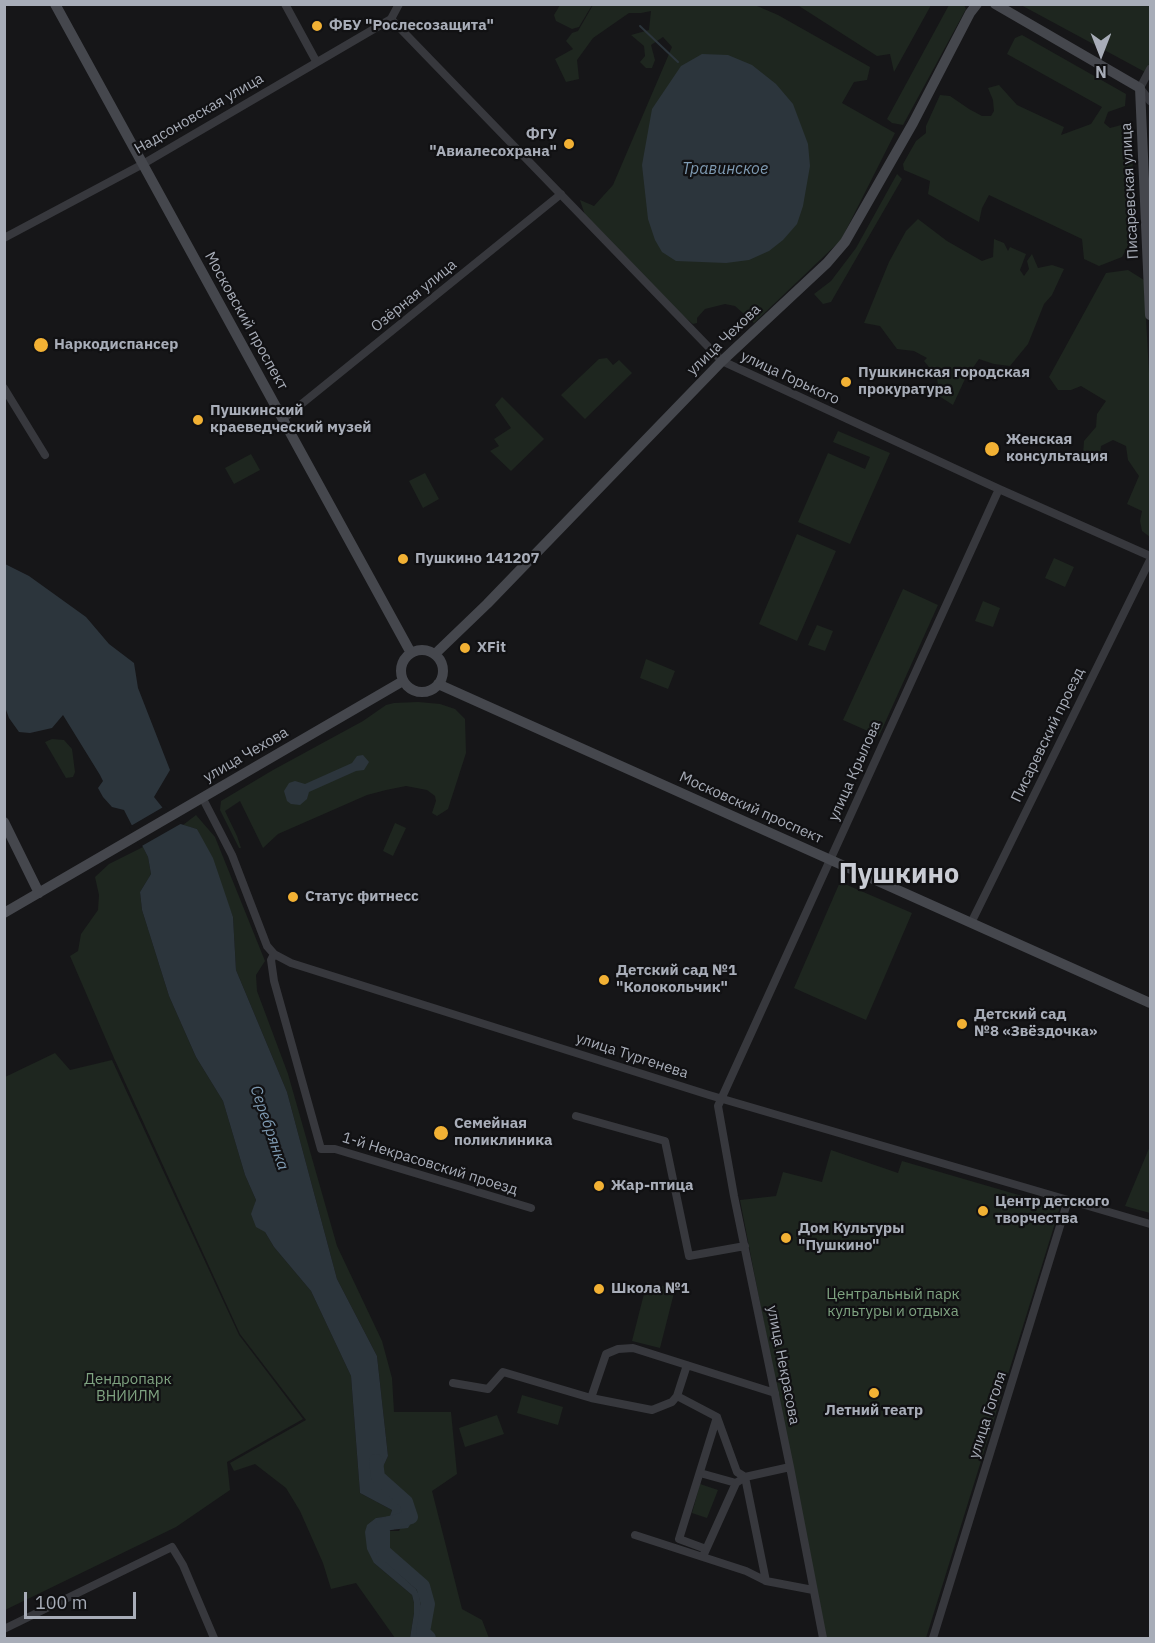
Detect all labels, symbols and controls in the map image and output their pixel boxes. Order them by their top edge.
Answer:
place label: ФБУ "Рослесозащита" [329,17,494,35]
marker: ФБУ "Рослесозащита" [310,19,324,33]
north arrow [1071,24,1131,84]
text: N [1095,62,1107,82]
street label: Надсоновская улица [131,70,267,158]
street label: Писаревская улица [1117,122,1143,260]
place label: ФГУ "Авиалесохрана" [429,126,557,161]
marker: ФГУ "Авиалесохрана" [562,137,576,151]
water label: Травинское [682,159,768,179]
street label: Московский проспект [200,249,292,393]
street label: Озёрная улица [368,256,460,336]
street label: улица Чехова [684,301,764,379]
marker: Наркодиспансер [32,336,50,354]
place label: Наркодиспансер [54,336,178,354]
street label: улица Горького [738,347,842,409]
place label: Пушкинская городская прокуратура [858,364,1030,399]
marker: Пушкинская городская прокуратура [839,375,853,389]
place label: Пушкинский краеведческий музей [210,402,372,437]
marker: Пушкинский краеведческий музей [191,413,205,427]
place label: Женская консультация [1006,431,1108,466]
marker: Женская консультация [983,440,1001,458]
place label: Пушкино 141207 [415,550,540,568]
marker: Пушкино 141207 [396,552,410,566]
place label: XFit [477,639,506,657]
marker: XFit [458,641,472,655]
street label: Писаревский проезд [1008,665,1088,805]
street label: улица Крылова [825,718,885,824]
street label: улица Чехова [200,723,292,787]
street label: Московский проспект [676,768,826,848]
district label: Пушкино [839,859,959,891]
place label: Статус фитнесс [305,888,419,906]
marker: Статус фитнесс [286,890,300,904]
place label: Детский сад №1 "Колокольчик" [616,962,737,997]
marker: Детский сад №1 "Колокольчик" [597,973,611,987]
place label: Детский сад №8 «Звёздочка» [974,1006,1097,1041]
marker: Детский сад №8 «Звёздочка» [955,1017,969,1031]
street label: улица Тургенева [574,1029,690,1083]
water label: Серебрянка [246,1083,292,1173]
place label: Семейная поликлиника [454,1115,552,1150]
marker: Семейная поликлиника [432,1124,450,1142]
street label: 1-й Некрасовский проезд [340,1129,520,1199]
place label: Жар-птица [611,1177,693,1195]
marker: Жар-птица [592,1179,606,1193]
place label: Центр детского творчества [995,1193,1109,1228]
marker: Центр детского творчества [976,1204,990,1218]
place label: Дом Культуры "Пушкино" [798,1220,904,1255]
marker: Дом Культуры "Пушкино" [779,1231,793,1245]
place label: Школа №1 [611,1280,690,1298]
marker: Школа №1 [592,1282,606,1296]
park label: Центральный парк культуры и отдыха [826,1286,960,1321]
street label: улица Некрасова [763,1304,803,1426]
street label: улица Гоголя [965,1369,1011,1461]
park label: Дендропарк ВНИИЛМ [84,1371,172,1406]
marker: Летний театр [867,1386,881,1400]
place label: Летний театр [825,1402,923,1420]
scale bar [27,1580,140,1618]
text: 100 m [35,1591,87,1614]

